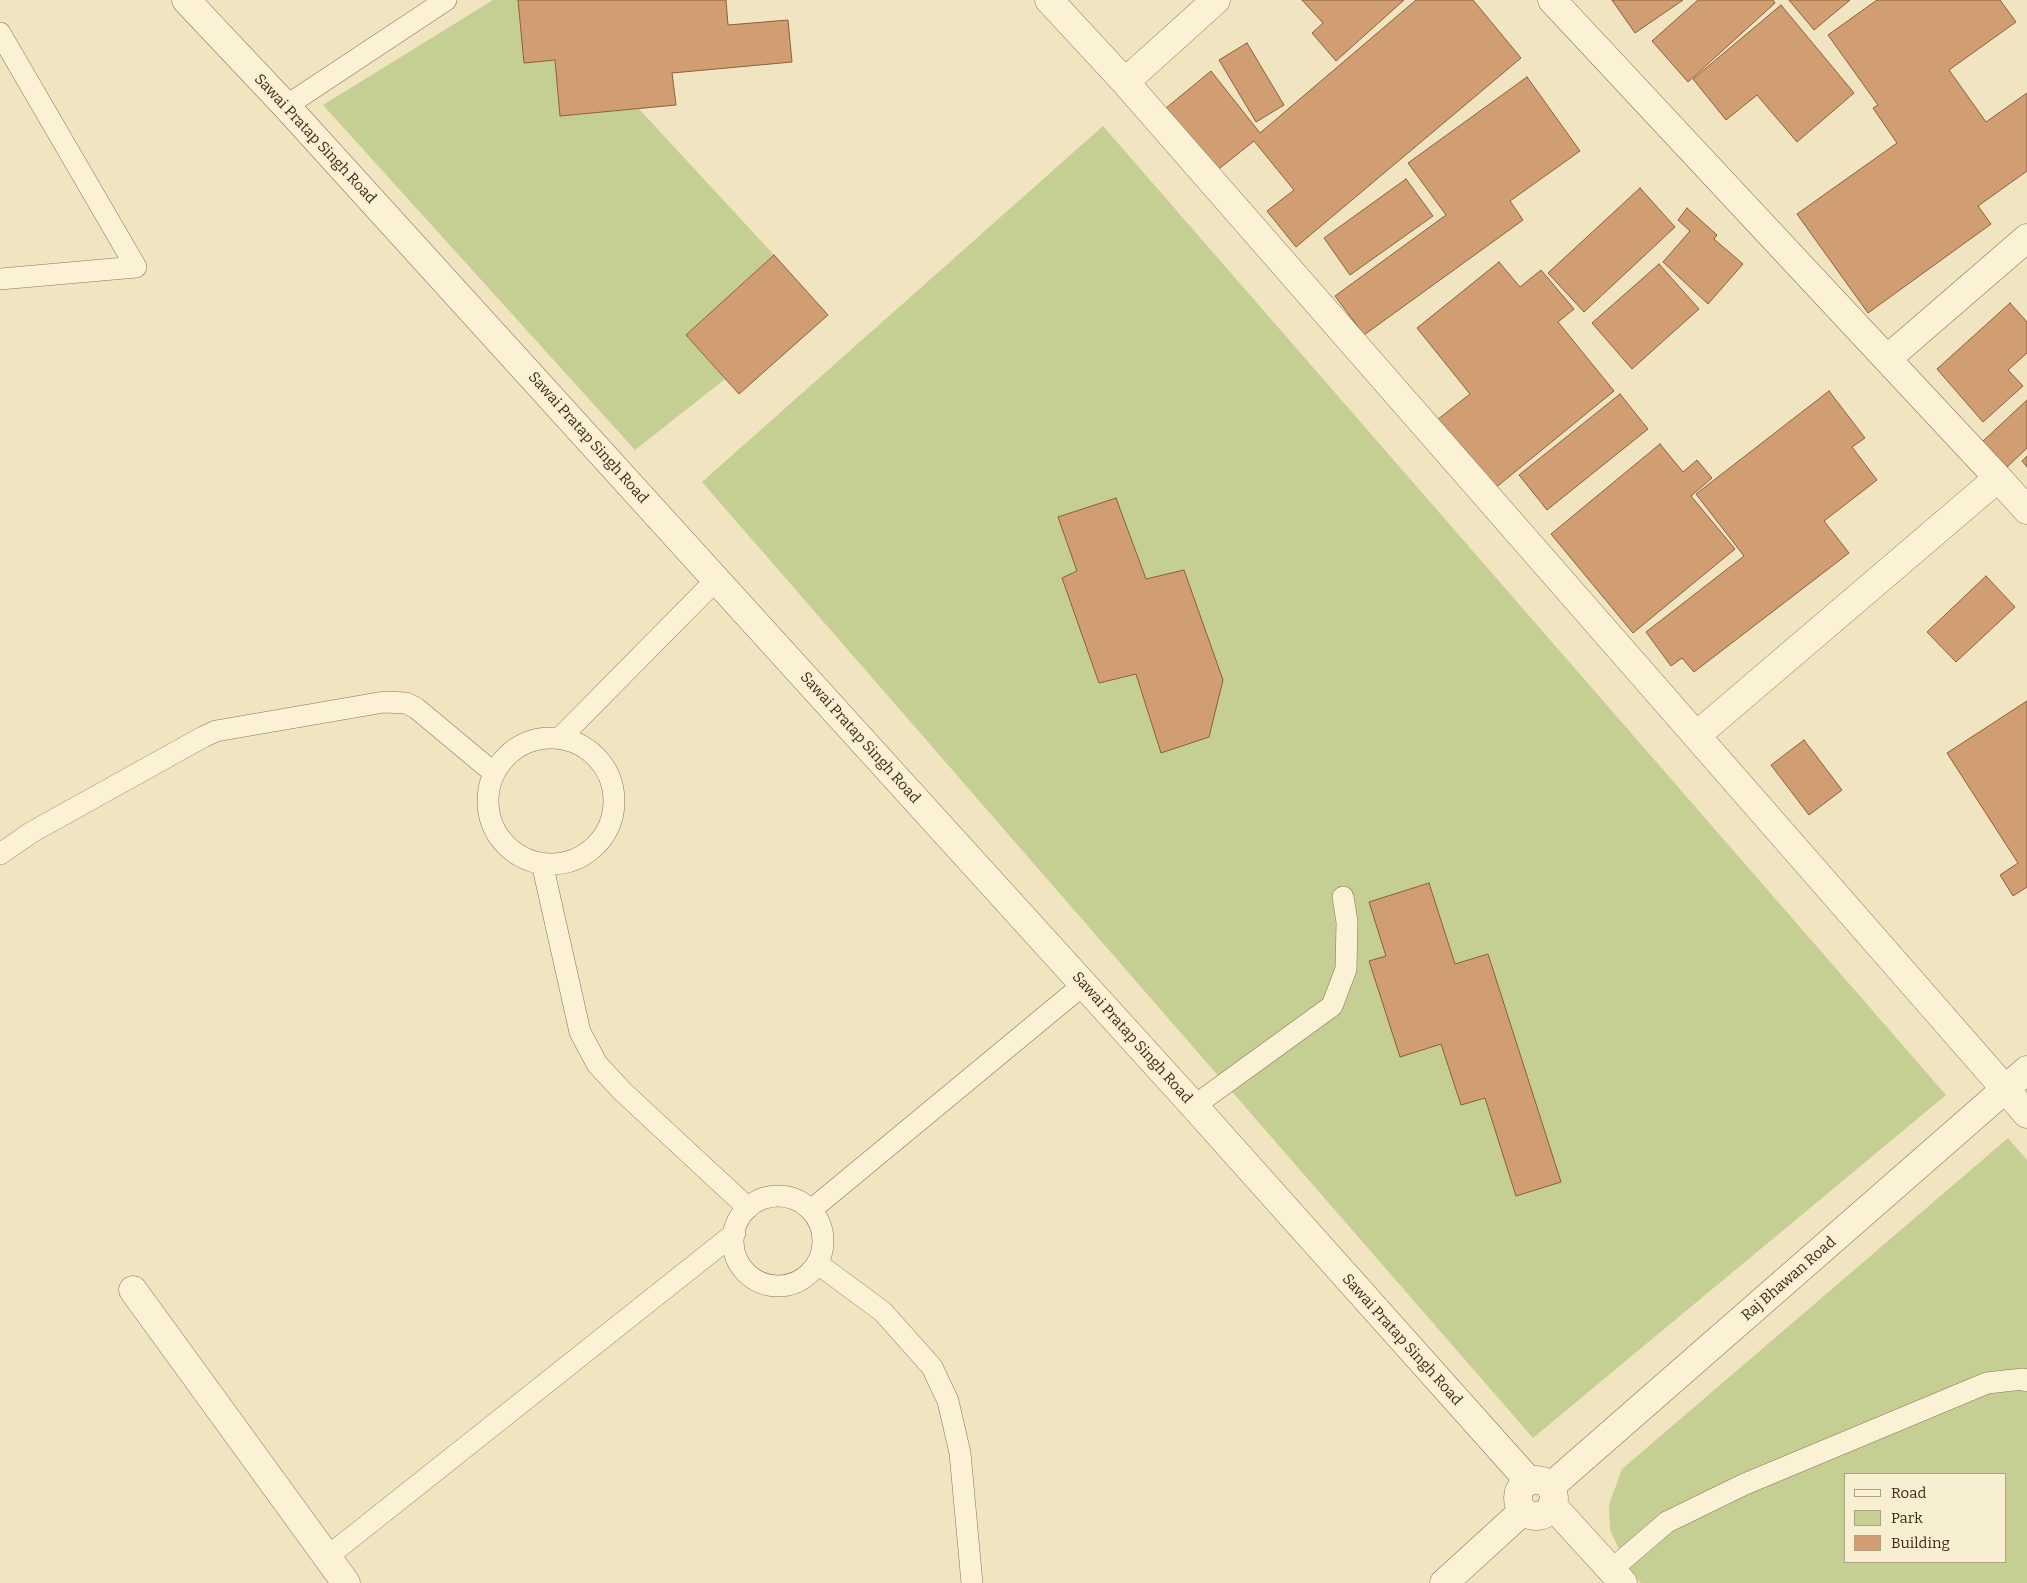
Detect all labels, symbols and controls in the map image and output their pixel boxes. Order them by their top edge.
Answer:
street label: Sawai Pratap Singh Road [250,70,380,208]
street label: Sawai Pratap Singh Road [524,369,652,507]
street label: Sawai Pratap Singh Road [796,669,924,807]
street label: Sawai Pratap Singh Road [1068,969,1196,1107]
street label: Raj Bhawan Road [1738,1233,1840,1325]
street label: Sawai Pratap Singh Road [1338,1271,1466,1409]
legend [1844,1473,2007,1563]
text: Road [1891,1484,1926,1502]
text: Park [1891,1509,1923,1527]
text: Building [1891,1534,1950,1552]

